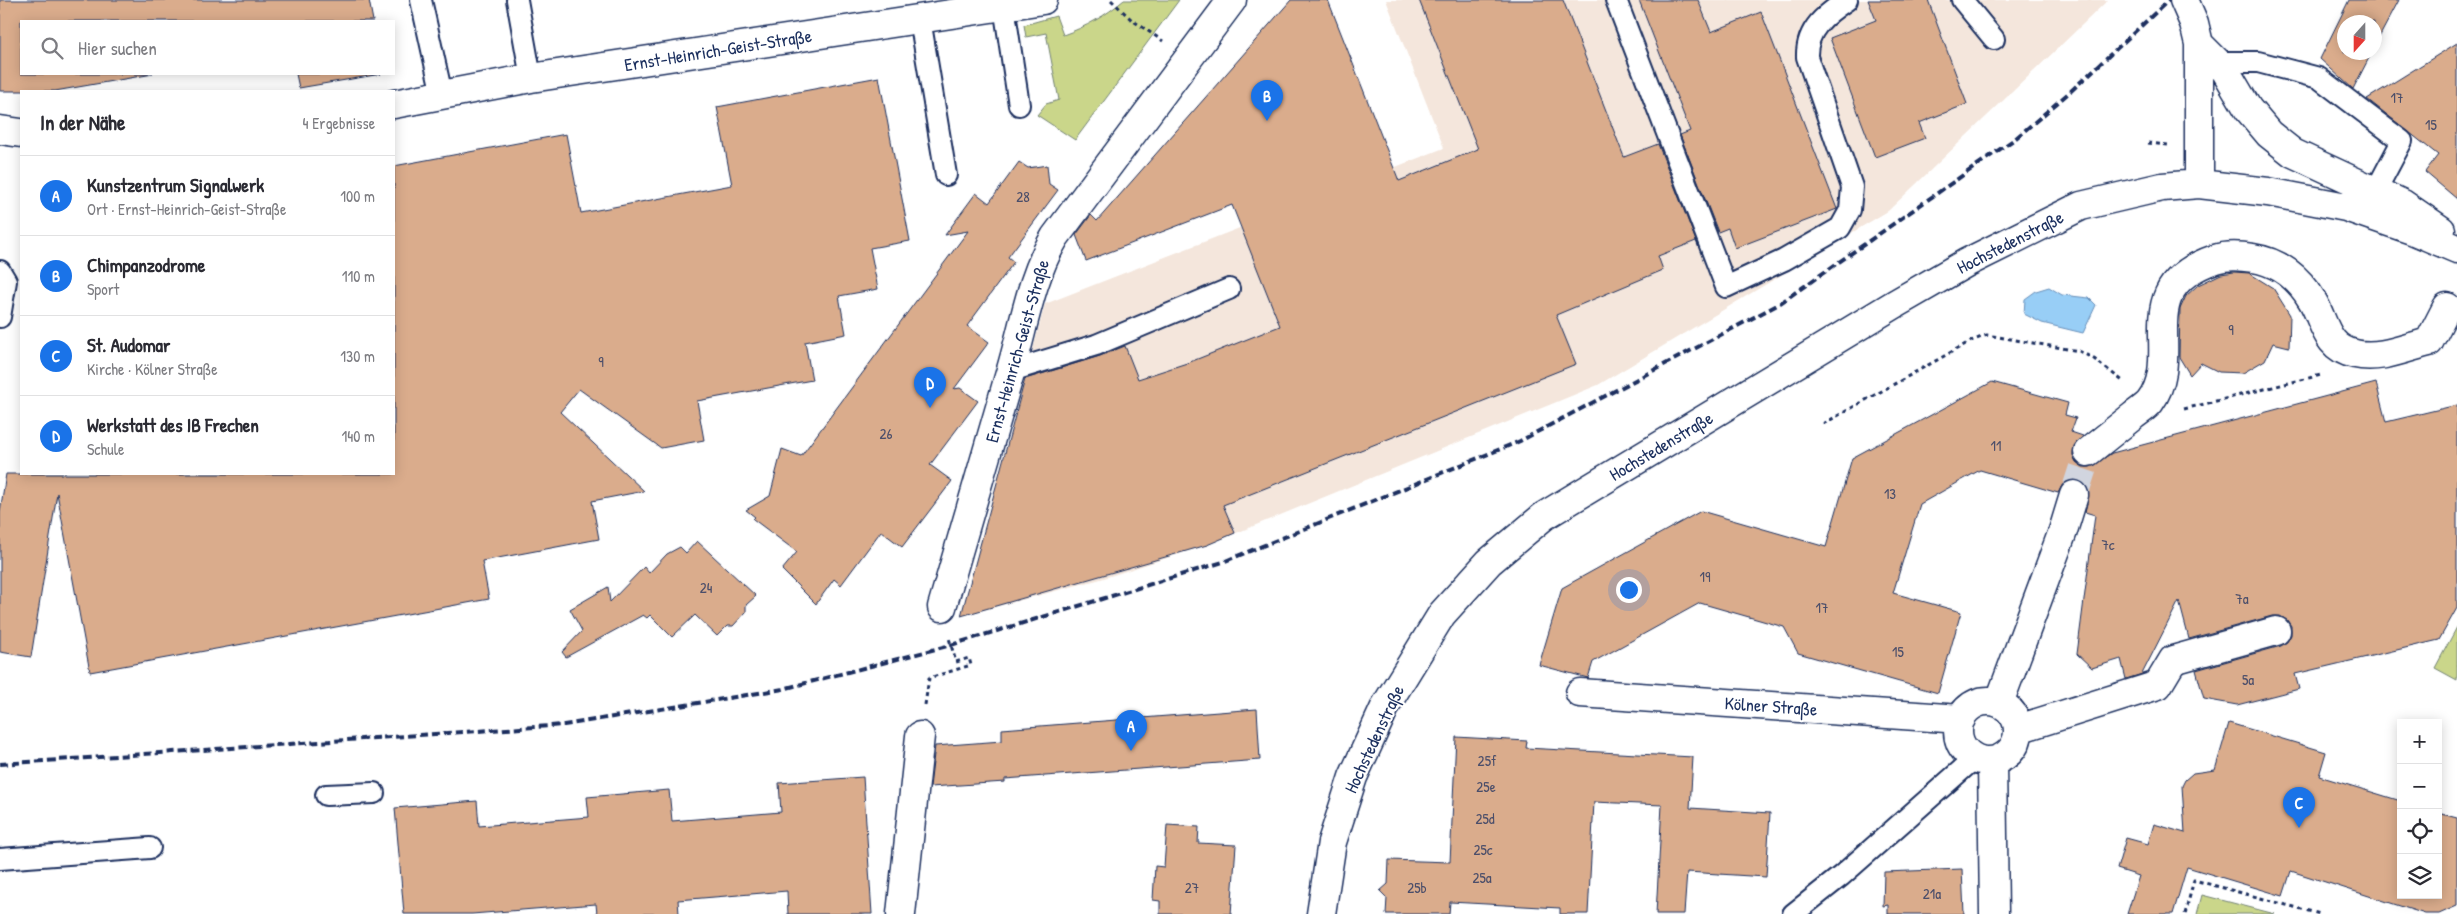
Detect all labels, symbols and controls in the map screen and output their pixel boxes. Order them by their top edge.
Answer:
north arrow [2337,15,2382,60]
search box [20,20,395,75]
street label: Ernst-Heinrich-Geist-Straße [623,23,813,77]
icon: search [38,34,66,62]
text: Hier suchen [78,35,157,61]
pin: B [1251,80,1283,121]
house number: 17 [2391,87,2403,108]
text: In der Nähe [40,108,125,137]
text: 4 Ergebnisse [303,112,375,134]
house number: 15 [2425,114,2438,135]
text: Kunstzentrum Signalwerk [87,172,264,198]
text: A [52,185,60,207]
text: 100 m [340,185,375,207]
house number: 28 [1016,186,1030,207]
text: Ort · Ernst-Heinrich-Geist-Straße [87,198,286,220]
street label: Hochstedenstraße [1952,204,2068,280]
text: Chimpanzodrome [87,252,205,278]
street label: Ernst-Heinrich-Geist-Straße [979,257,1055,445]
text: B [52,265,60,287]
text: 110 m [342,265,375,287]
text: Sport [87,278,119,300]
house number: 9 [2228,319,2234,340]
text: St. Audomar [87,332,170,358]
text: C [52,345,60,367]
text: 130 m [340,345,375,367]
house number: 9 [598,351,604,372]
text: Kirche · Kölner Straße [87,358,218,380]
pin: D [914,367,946,408]
street label: Hochstedenstraße [1605,405,1717,487]
text: Werkstatt des IB Frechen [87,412,259,438]
house number: 26 [879,423,893,444]
text: D [52,425,60,447]
text: 140 m [341,425,375,447]
house number: 11 [1991,435,2001,456]
text: Schule [87,438,124,460]
house number: 13 [1884,483,1896,504]
house number: 7c [2101,534,2115,555]
house number: 19 [1700,566,1711,587]
house number: 24 [700,577,713,598]
your location [1616,577,1642,603]
house number: 7a [2235,588,2249,609]
house number: 17 [1816,597,1828,618]
house number: 15 [1892,641,1905,662]
house number: 5a [2242,669,2254,690]
street label: Hochstedenstraße [1338,681,1410,797]
street label: Kölner Straße [1724,690,1818,722]
pin: A [1115,710,1147,751]
map controls [2397,719,2442,899]
button: + [2397,719,2442,764]
house number: 25f [1478,750,1497,771]
button: − [2397,764,2442,809]
house number: 25e [1476,776,1496,797]
pin: C [2283,787,2315,828]
house number: 25d [1475,808,1495,829]
button: locate [2397,809,2442,854]
house number: 25c [1473,839,1493,860]
button: layers [2397,854,2442,899]
house number: 25a [1472,867,1492,888]
house number: 27 [1185,877,1199,898]
house number: 25b [1407,877,1427,898]
house number: 21a [1923,883,1941,904]

